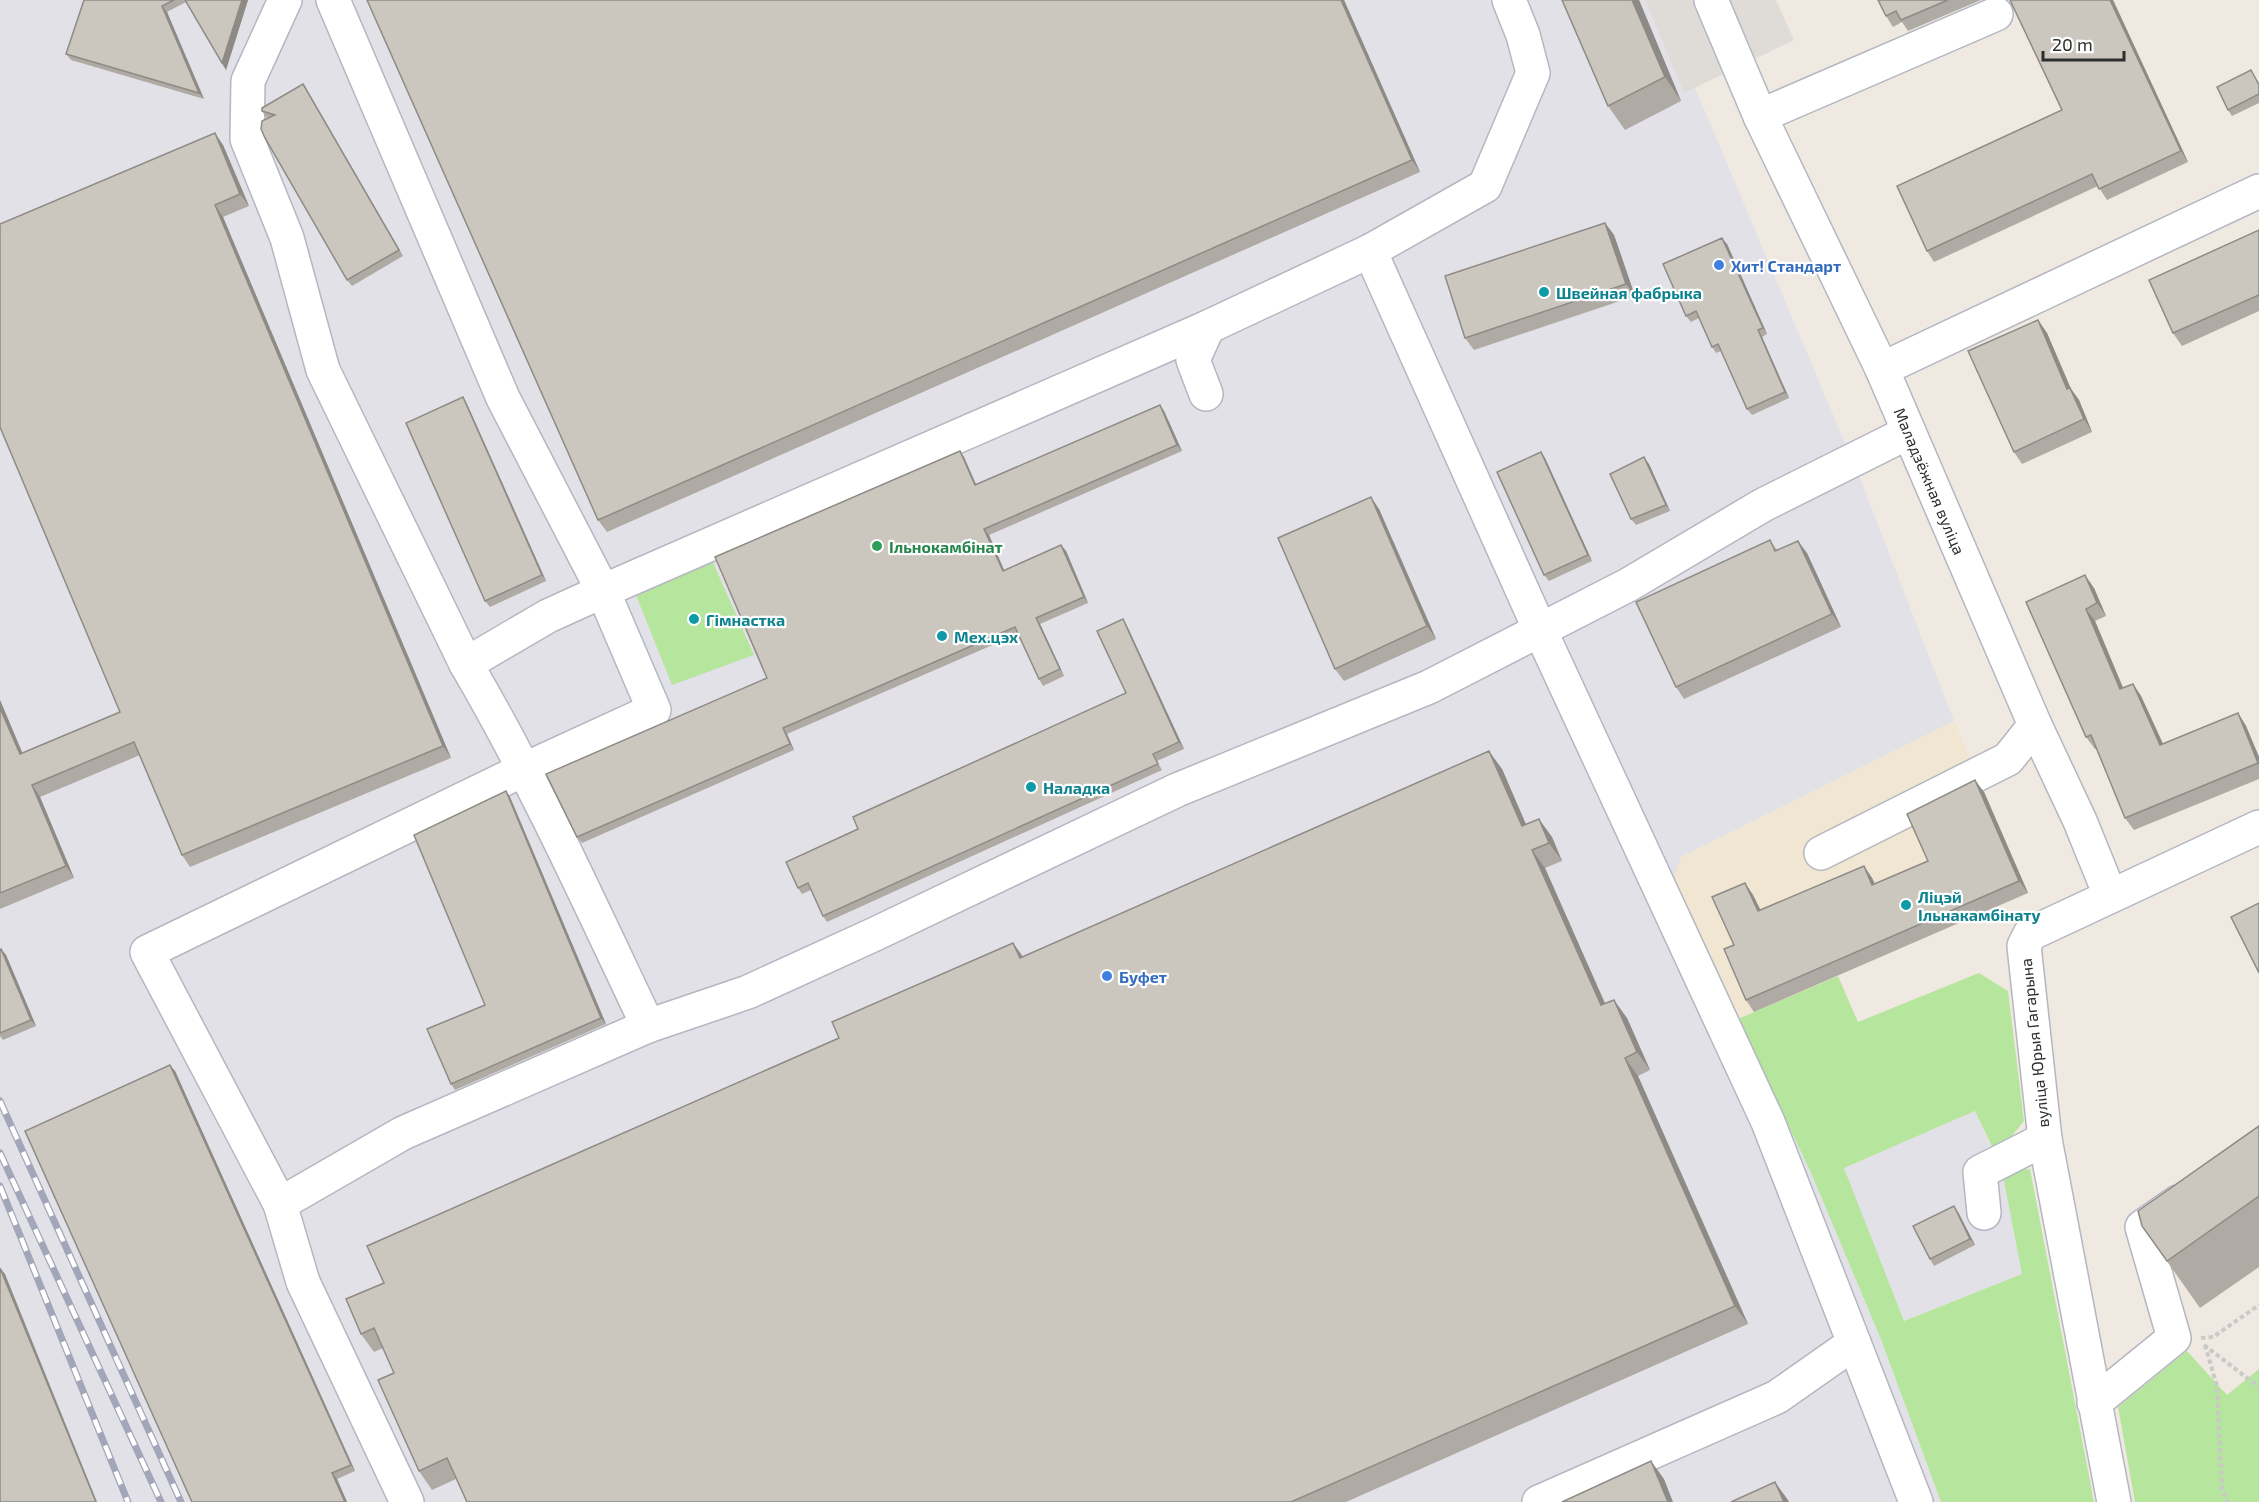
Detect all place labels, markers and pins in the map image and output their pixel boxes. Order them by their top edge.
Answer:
place label: Хит! Стандарт [1731,256,1841,275]
marker: Хит! Стандарт [1712,258,1726,272]
place label: Швейная фабрыка [1556,283,1702,302]
marker: Швейная фабрыка [1537,285,1551,299]
place label: Ільнокамбінат [889,537,1003,556]
marker: Ільнокамбінат [870,539,884,553]
place label: Гімнастка [706,610,785,629]
marker: Гімнастка [687,612,701,626]
place label: Мех.цэх [954,627,1018,646]
marker: Мех.цэх [935,629,949,643]
place label: Наладка [1043,778,1110,797]
marker: Наладка [1024,780,1038,794]
place label: Ліцэй Ільнакамбінату [1918,887,2041,924]
marker: Ліцэй Ільнакамбінату [1899,898,1913,912]
place label: Буфет [1119,967,1167,986]
marker: Буфет [1100,969,1114,983]

